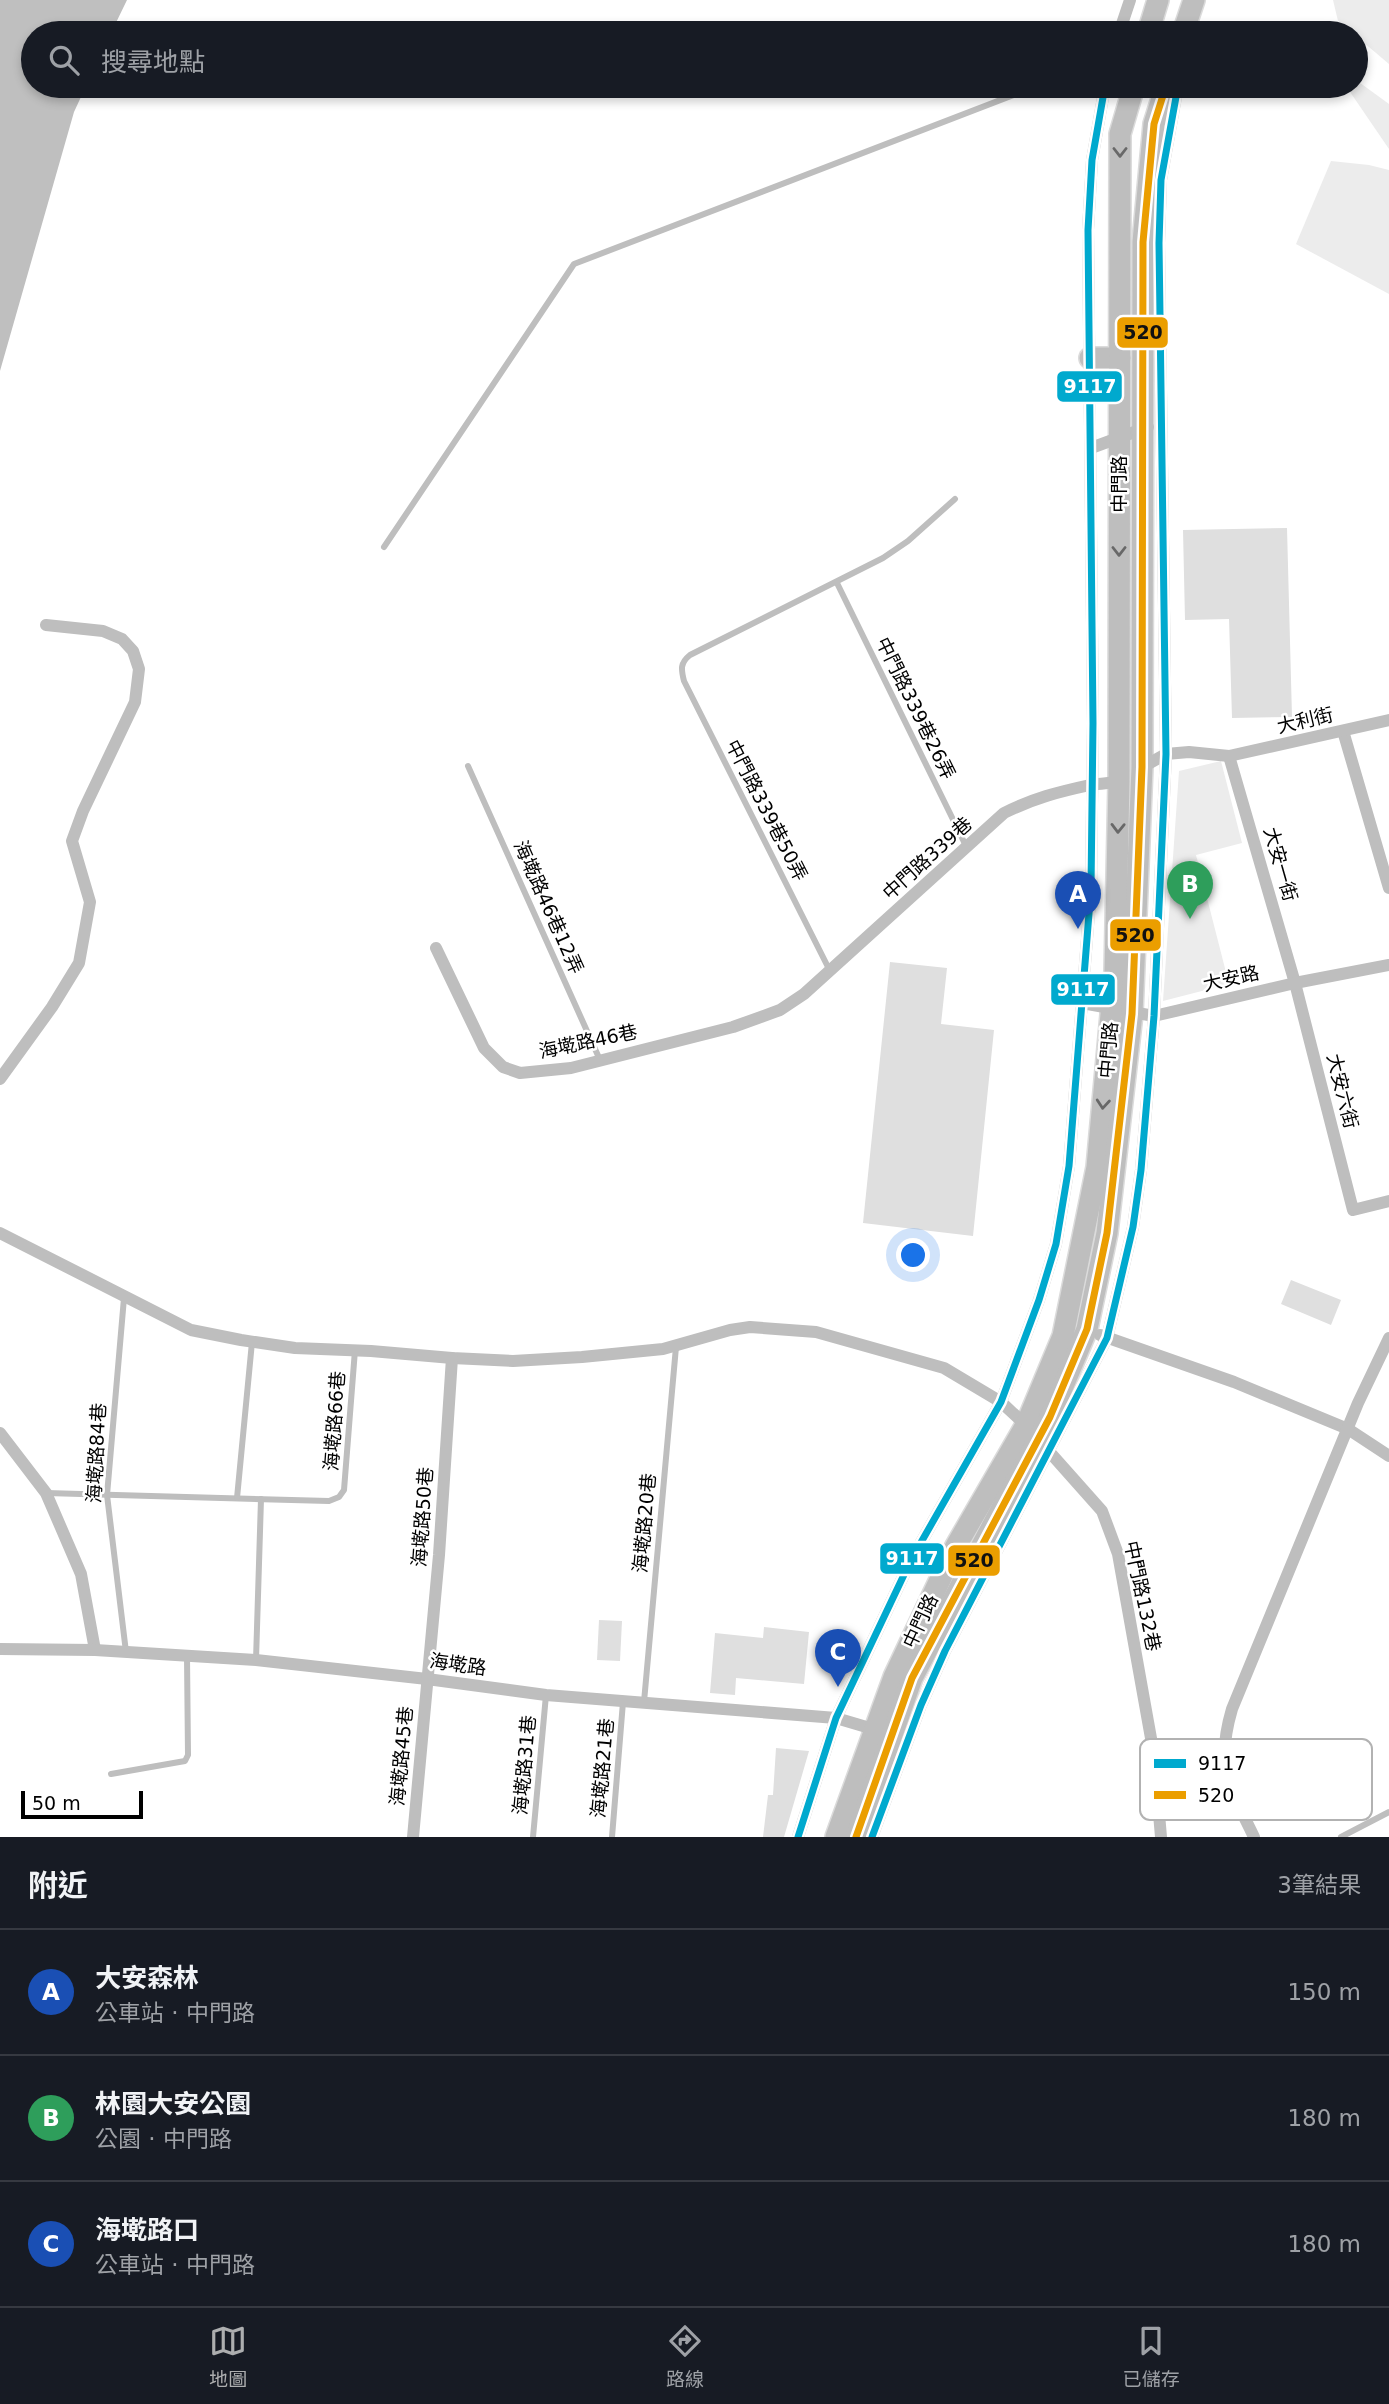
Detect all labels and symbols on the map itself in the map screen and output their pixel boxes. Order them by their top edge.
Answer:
one-way arrow [1112,147,1128,158]
line badge: 520 [1116,316,1169,349]
text: 520 [1123,321,1163,343]
line badge: 9117 [1056,370,1123,403]
text: 9117 [1064,375,1116,397]
street label: 中門路 [1108,455,1130,513]
one-way arrow [1111,546,1127,557]
street label: 中門路339巷26弄 [872,633,960,783]
street label: 大利街 [1275,703,1335,737]
street label: 中門路339巷50弄 [722,736,812,884]
street label: 中門路339巷 [878,812,976,904]
one-way arrow [1110,823,1126,833]
street label: 大安一街 [1260,824,1302,904]
street label: 海墘路46巷12弄 [510,837,588,977]
pin: B [1167,861,1213,919]
pin: A [1055,871,1101,929]
line badge: 520 [1109,918,1162,952]
text: 520 [1115,924,1155,946]
street label: 大安路 [1201,961,1261,995]
line badge: 9117 [1050,973,1116,1006]
text: 9117 [1057,978,1109,1000]
street label: 海墘路46巷 [537,1020,639,1062]
street label: 中門路 [1095,1021,1121,1079]
street label: 大安六街 [1323,1051,1363,1131]
one-way arrow [1096,1098,1111,1109]
your location [896,1238,930,1272]
street label: 海墘路66巷 [320,1370,348,1472]
street label: 海墘路84巷 [82,1402,110,1504]
street label: 海墘路50巷 [408,1466,436,1568]
street label: 海墘路20巷 [629,1472,659,1574]
street label: 中門路132巷 [1121,1539,1165,1653]
line badge: 9117 [879,1542,945,1575]
line badge: 520 [947,1544,1001,1577]
text: 9117 [886,1547,938,1569]
text: 520 [954,1549,994,1571]
street label: 中門路 [898,1591,942,1651]
pin: C [815,1629,861,1687]
street label: 海墘路 [428,1649,488,1679]
street label: 海墘路45巷 [386,1705,416,1807]
street label: 海墘路31巷 [509,1714,539,1816]
street label: 海墘路21巷 [587,1717,617,1819]
legend [1140,1739,1372,1820]
text: 9117 [1198,1752,1246,1774]
text: 520 [1198,1784,1234,1806]
scale bar [21,1788,144,1820]

